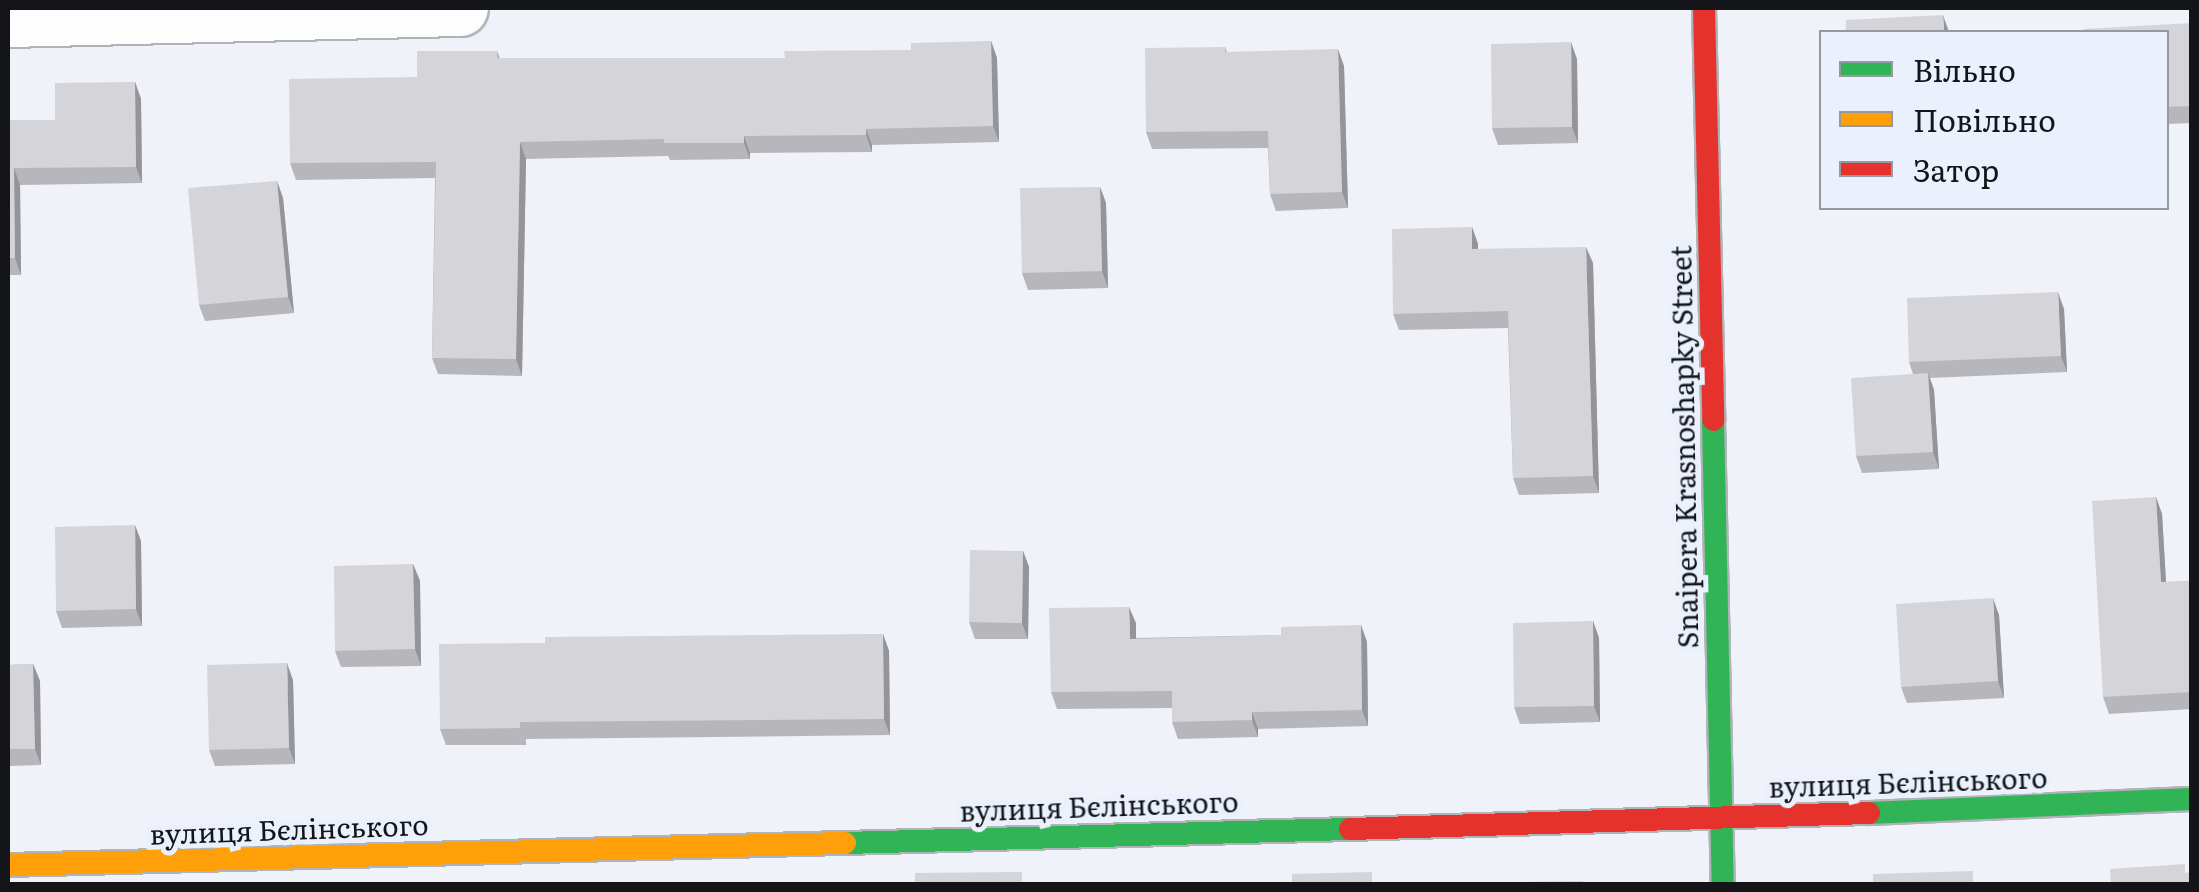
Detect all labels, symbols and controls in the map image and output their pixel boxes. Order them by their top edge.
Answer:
legend [1819,30,2169,210]
text: Вільно [1913,47,2016,91]
text: Повільно [1913,97,2056,141]
text: Затор [1913,147,1999,191]
street label: Snaipera Krasnoshapky Street [1663,245,1703,649]
street label: вулиця Бєлінського [1768,759,2048,803]
street label: вулиця Бєлінського [959,783,1239,827]
street label: вулиця Бєлінського [149,806,429,850]

